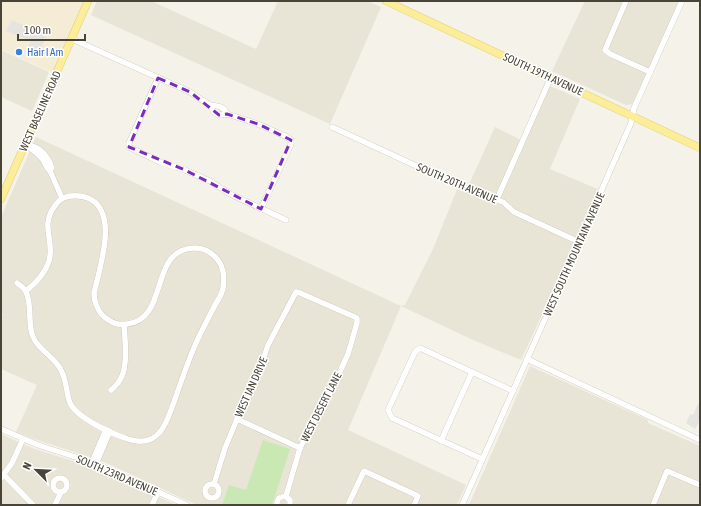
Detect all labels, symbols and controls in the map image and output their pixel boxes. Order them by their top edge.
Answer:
scale bar [18,16,85,42]
text: 100 m [24,23,51,37]
place label: Hair I Am [27,46,63,58]
marker: Hair I Am [14,47,24,57]
street label: SOUTH 19TH AVENUE [501,50,585,98]
street label: WEST BASELINE ROAD [17,69,63,153]
street label: SOUTH 20TH AVENUE [415,161,499,205]
street label: WEST SOUTH MOUNTAIN AVENUE [541,190,607,318]
street label: WEST IAN DRIVE [232,355,270,419]
street label: WEST DESERT LANE [298,370,344,444]
north arrow [16,450,56,490]
street label: SOUTH 23RD AVENUE [75,453,160,498]
text: N [20,461,34,471]

